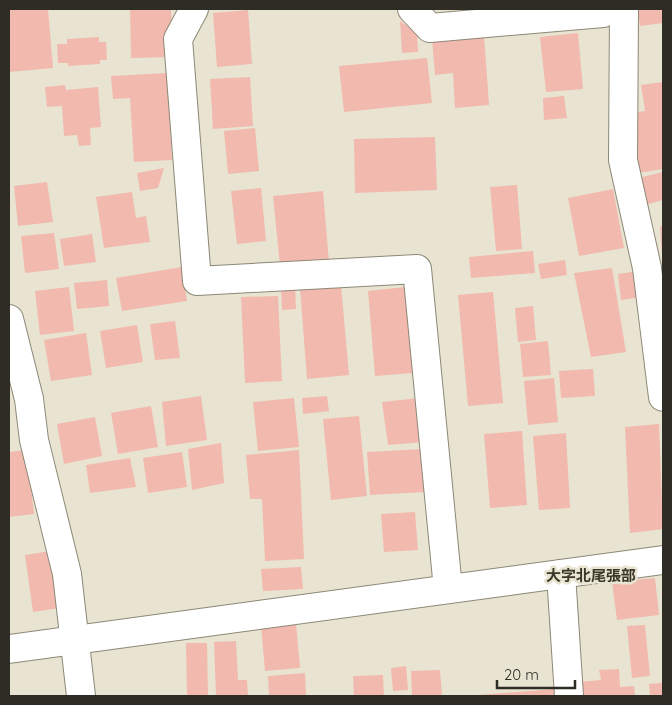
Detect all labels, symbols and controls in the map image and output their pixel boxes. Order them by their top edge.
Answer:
district label: 大字北尾張部 [546,566,636,585]
scale bar [497,658,574,690]
text: 20 m [504,665,539,684]

